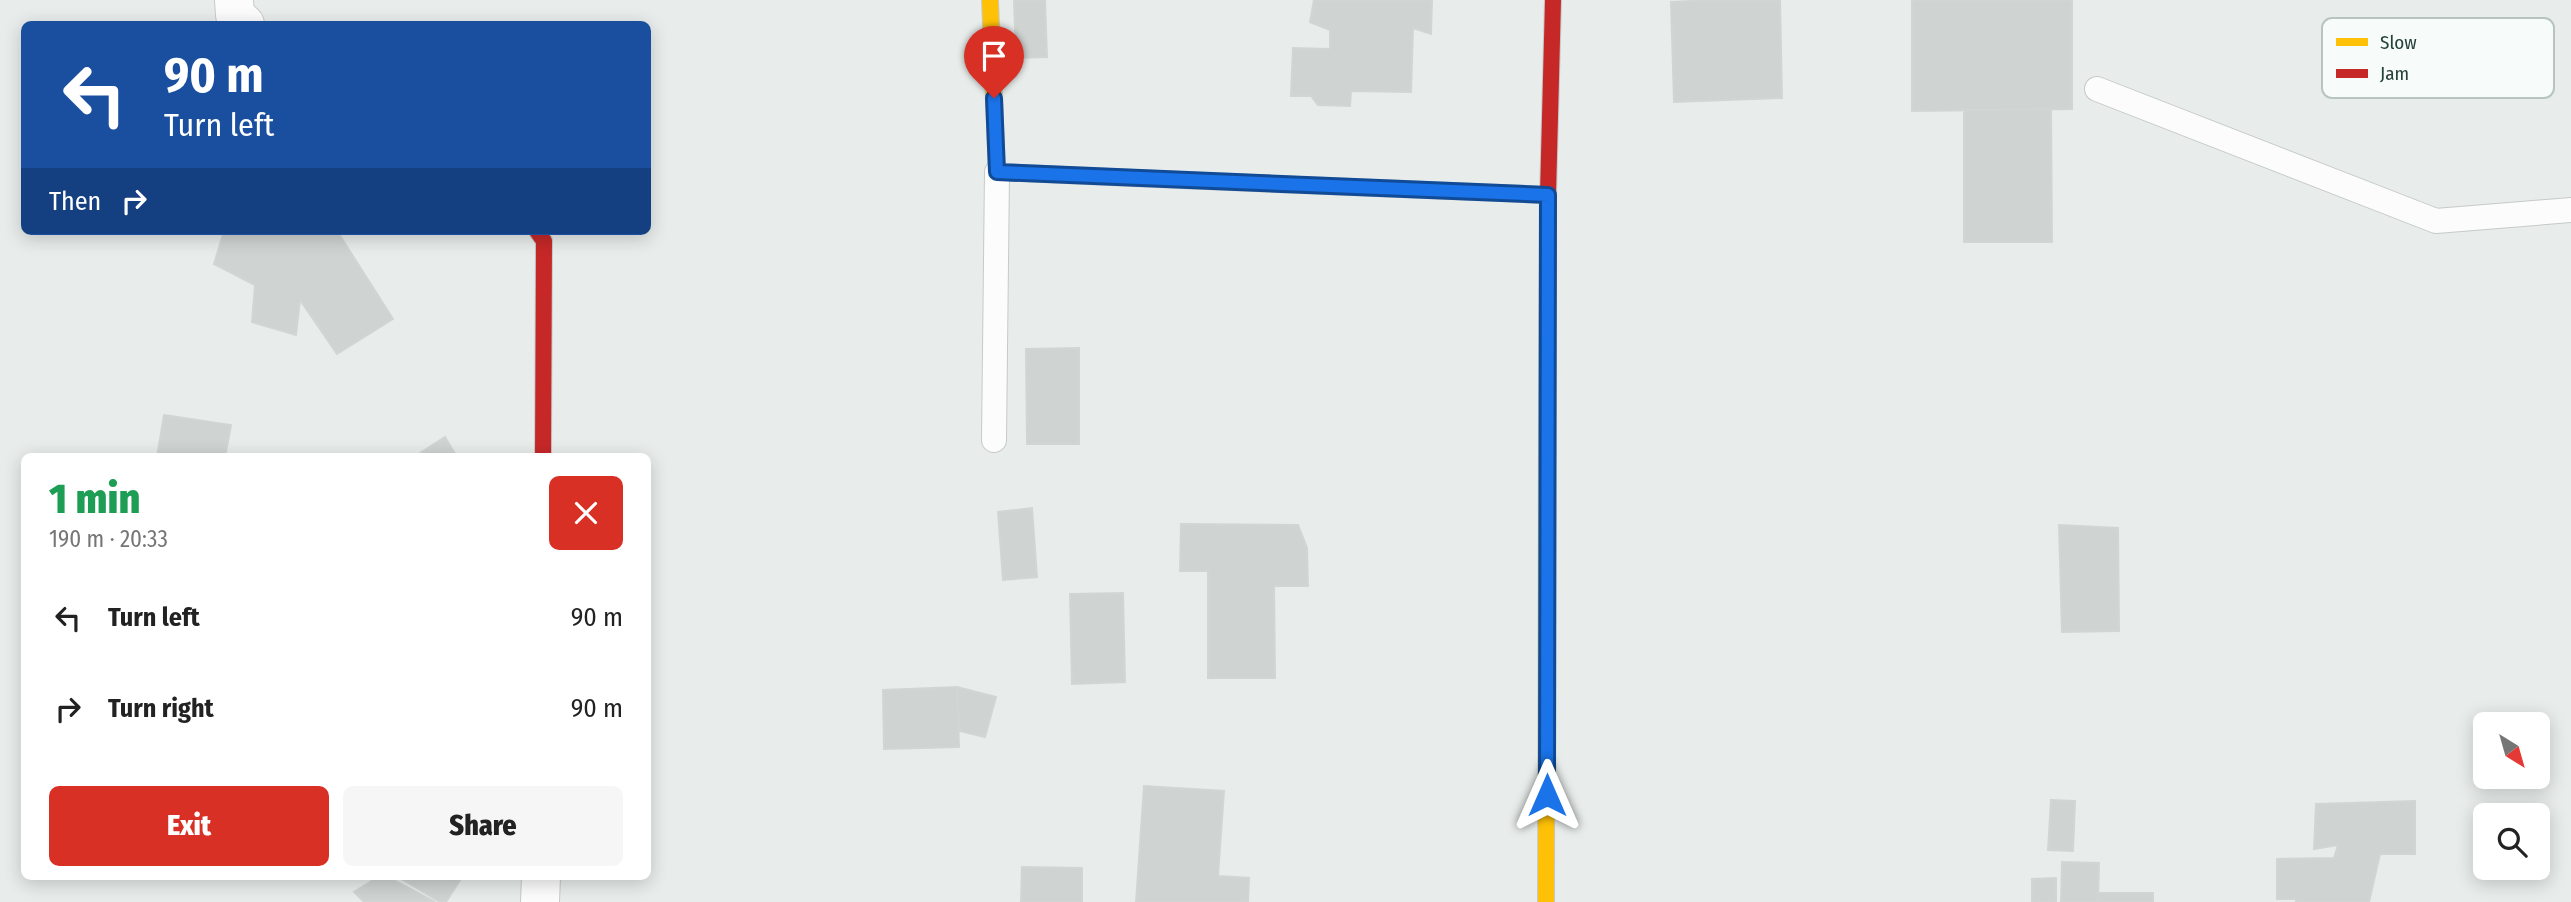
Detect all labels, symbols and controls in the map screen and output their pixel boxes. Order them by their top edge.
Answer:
legend [2322,18,2554,98]
pin [964,26,1024,98]
text: Slow [2380,31,2417,54]
icon: arrive [975,37,1013,75]
text: 90 m [164,46,264,105]
icon: left [49,49,140,140]
text: Jam [2380,62,2409,85]
text: Turn left [164,106,274,144]
icon: right [115,182,153,220]
text: Then [49,186,101,217]
text: 1 min [49,474,140,524]
button: close [549,476,623,550]
text: 190 m · 20:33 [49,525,168,553]
icon: left [49,599,87,637]
text: Turn left [108,602,200,633]
text: 90 m [571,602,623,633]
icon: right [49,690,87,728]
text: Turn right [108,693,214,724]
text: 90 m [571,693,623,724]
north arrow [2473,712,2550,789]
map controls [2473,712,2550,880]
position arrow [1510,758,1584,832]
button: Exit [49,786,329,866]
button: Share [343,786,623,866]
button: search [2473,803,2550,880]

